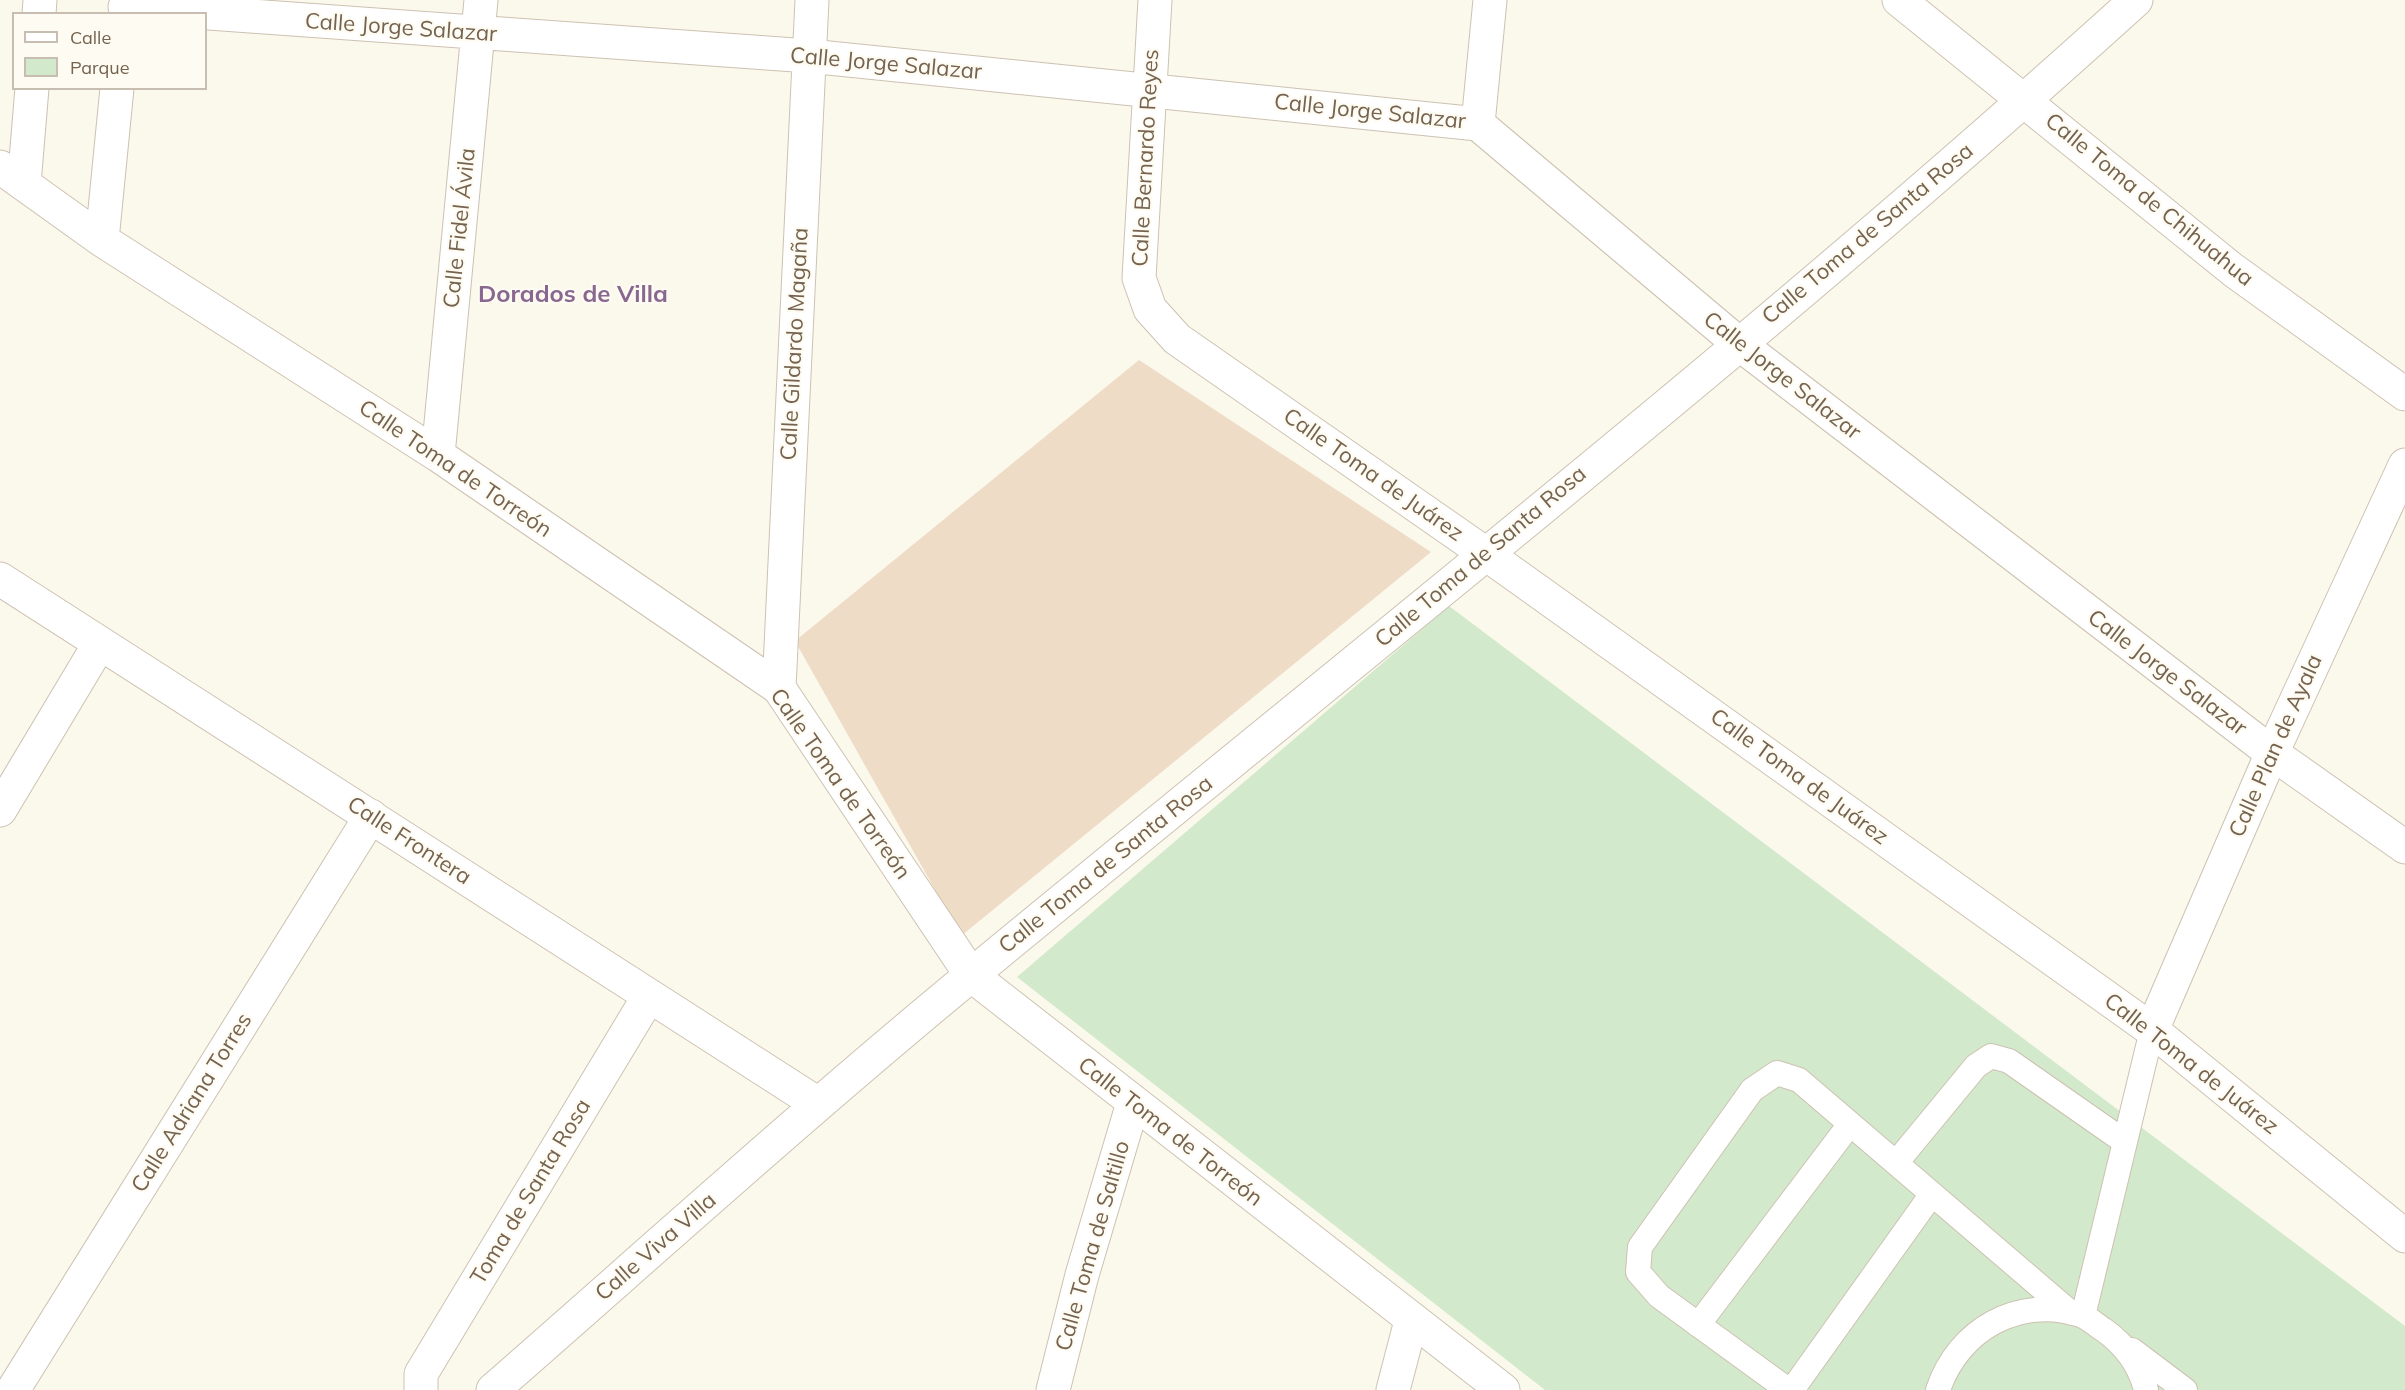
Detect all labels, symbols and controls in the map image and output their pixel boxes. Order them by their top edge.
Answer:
street label: Calle Jorge Salazar [304,8,498,48]
legend [12,12,207,90]
text: Calle [70,26,111,49]
street label: Calle Jorge Salazar [789,42,983,86]
street label: Calle Bernardo Reyes [1127,49,1165,267]
text: Parque [70,56,129,79]
street label: Calle Jorge Salazar [1273,89,1467,135]
street label: Calle Toma de Chihuahua [2040,108,2258,292]
street label: Calle Toma de Santa Rosa [1757,138,1979,330]
street label: Calle Fidel Ávila [438,147,482,309]
street label: Calle Gildardo Magaña [776,227,814,461]
district label: Dorados de Villa [478,281,668,309]
street label: Calle Jorge Salazar [1698,306,1866,446]
street label: Calle Toma de Torreón [354,395,556,543]
street label: Calle Toma de Juárez [1278,403,1468,547]
street label: Calle Toma de Santa Rosa [1370,461,1592,653]
street label: Calle Jorge Salazar [2082,605,2252,741]
street label: Calle Plan de Ayala [2224,651,2328,841]
street label: Calle Toma de Torreón [764,684,916,884]
street label: Calle Toma de Juárez [1705,704,1893,850]
street label: Calle Toma de Santa Rosa [994,771,1218,959]
street label: Calle Frontera [342,791,476,891]
street label: Calle Toma de Juárez [2099,988,2283,1140]
street label: Calle Adriana Torres [126,1008,258,1198]
street label: Calle Toma de Torreón [1073,1052,1267,1212]
street label: Toma de Santa Rosa [465,1095,597,1289]
street label: Calle Toma de Saltillo [1050,1138,1136,1354]
street label: Calle Viva Villa [590,1187,722,1307]

